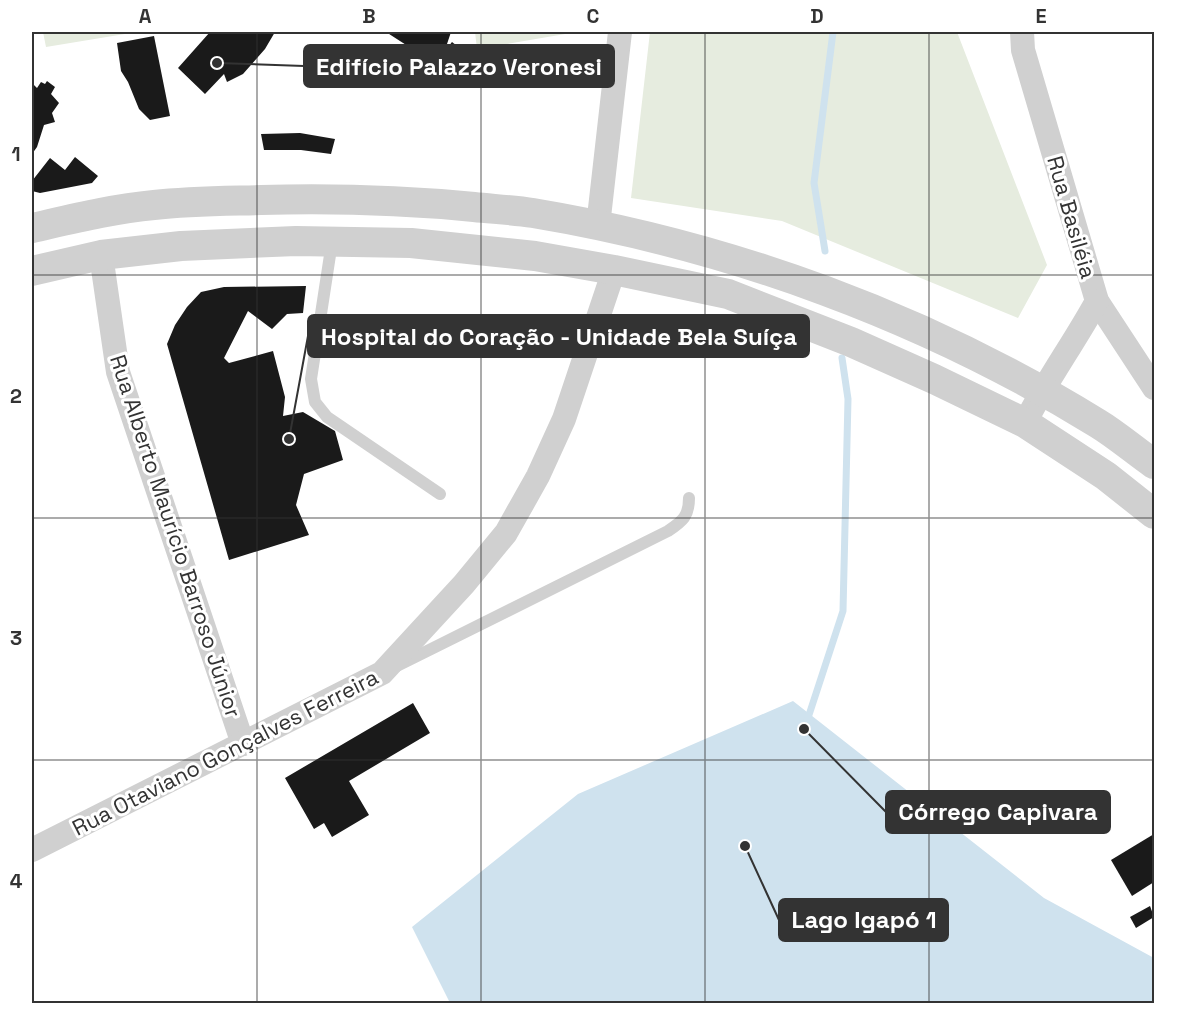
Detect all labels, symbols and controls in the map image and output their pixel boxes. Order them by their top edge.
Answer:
text: A [139,3,152,29]
text: B [362,3,376,29]
text: C [587,3,600,29]
text: D [810,3,824,29]
text: E [1035,3,1047,29]
callout: Edifício Palazzo Veronesi [304,45,614,87]
text: Edifício Palazzo Veronesi [316,51,602,82]
text: 1 [11,141,21,167]
street label: Rua Basiléia [1041,152,1103,282]
callout: Hospital do Coração - Unidade Bela Suíça [308,315,809,357]
text: Hospital do Coração - Unidade Bela Suíça [321,321,797,352]
street label: Rua Alberto Maurício Barroso Júnior [104,351,248,721]
text: 2 [10,383,22,409]
text: 3 [10,625,22,651]
street label: Rua Otaviano Gonçalves Ferreira [67,662,383,842]
callout: Córrego Capivara [886,791,1110,833]
text: Córrego Capivara [898,796,1098,827]
text: 4 [10,868,23,894]
callout: Lago Igapó 1 [779,899,948,941]
text: Lago Igapó 1 [791,904,937,935]

